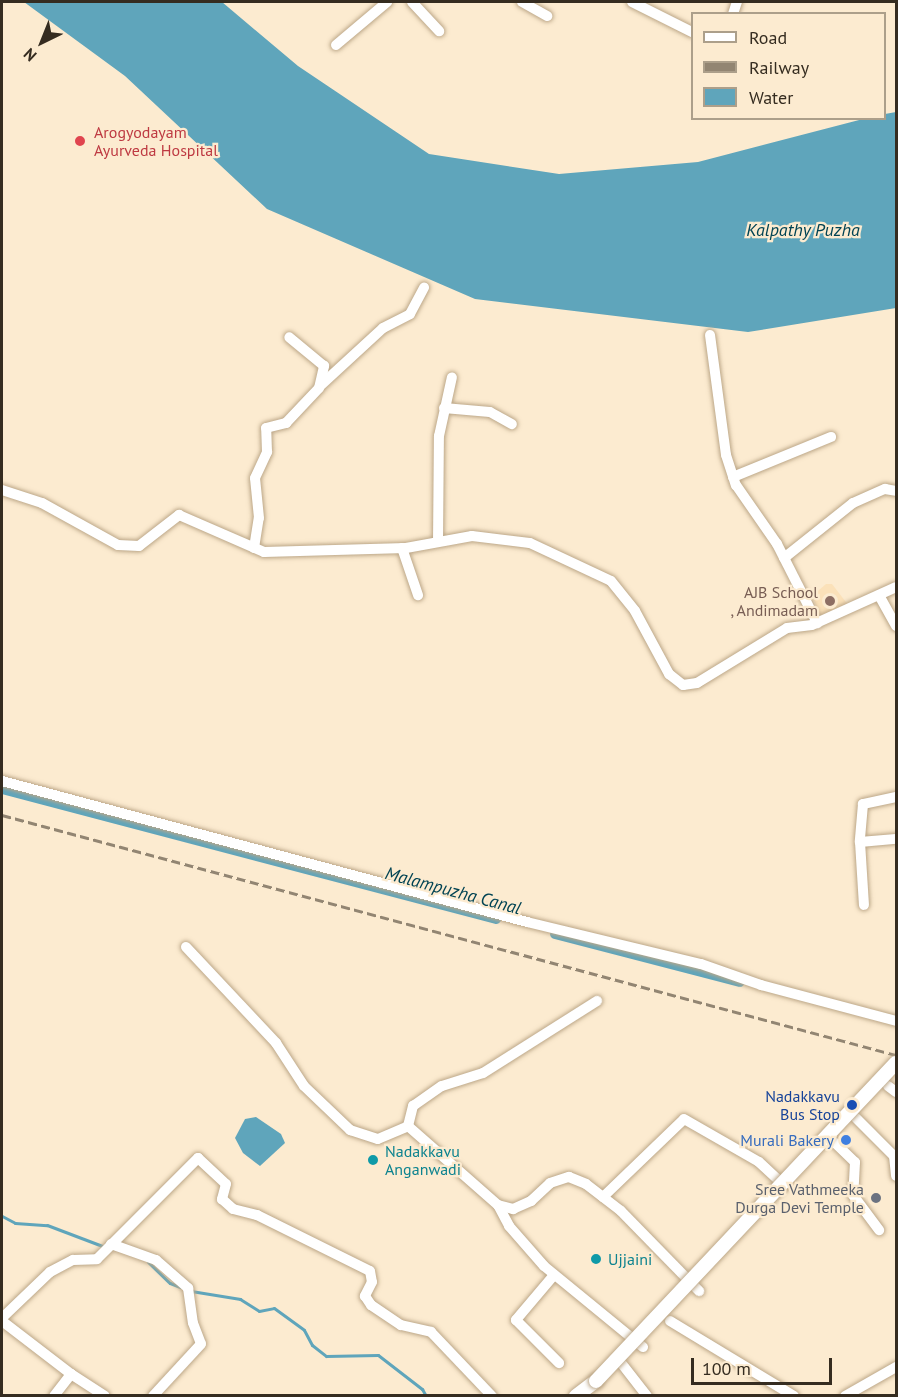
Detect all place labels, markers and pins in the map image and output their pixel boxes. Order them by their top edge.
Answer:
place label: Arogyodayam Ayurveda Hospital [94,122,218,160]
marker: Arogyodayam Ayurveda Hospital [71,132,89,150]
place label: AJB School , Andimadam [729,582,818,620]
marker: AJB School , Andimadam [823,594,837,608]
place label: Nadakkavu Bus Stop [765,1086,840,1124]
marker: Nadakkavu Bus Stop [845,1098,859,1112]
place label: Murali Bakery [740,1130,834,1150]
marker: Murali Bakery [839,1133,853,1147]
place label: Nadakkavu Anganwadi [385,1141,461,1179]
marker: Nadakkavu Anganwadi [366,1153,380,1167]
place label: Sree Vathmeeka Durga Devi Temple [735,1179,864,1217]
marker: Sree Vathmeeka Durga Devi Temple [869,1191,883,1205]
place label: Ujjaini [608,1249,652,1269]
marker: Ujjaini [589,1252,603,1266]

